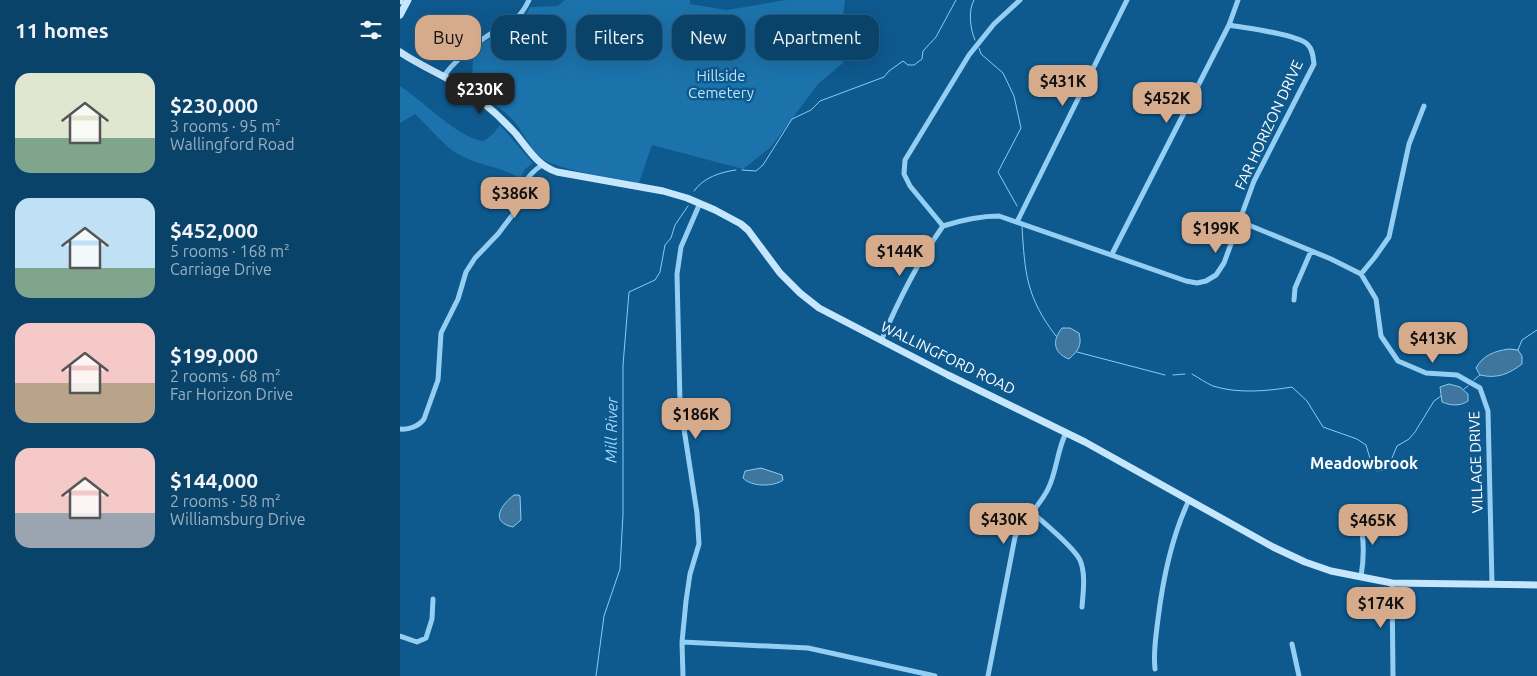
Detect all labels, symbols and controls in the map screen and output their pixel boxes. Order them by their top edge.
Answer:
chip: Buy [415,15,481,60]
chip: Rent [491,15,566,60]
chip: Filters [576,15,662,60]
chip: New [672,15,745,60]
chip: Apartment [755,15,879,60]
icon: filters [357,16,385,44]
text: 11 homes [15,18,109,42]
street label: FAR HORIZON DRIVE [1231,57,1306,192]
pin: $431K [1028,64,1098,107]
park label: Hillside Cemetery [688,67,754,101]
pin: $230K [445,72,515,115]
text: $431K [1040,72,1086,90]
text: $230K [457,80,503,98]
pin: $452K [1132,82,1202,124]
text: $452K [1144,89,1190,107]
icon: home [55,93,115,153]
text: $230,000 [170,93,258,117]
text: 3 rooms · 95 m² [170,117,281,135]
text: Wallingford Road [170,135,295,153]
pin: $386K [480,176,550,219]
text: $386K [492,184,538,202]
pin: $199K [1181,212,1251,254]
icon: home [55,218,115,278]
text: $452,000 [170,218,258,242]
text: $199K [1193,219,1239,237]
pin: $144K [865,234,935,277]
text: 5 rooms · 168 m² [170,242,290,260]
text: $144K [877,242,923,260]
text: Carriage Drive [170,260,272,278]
street label: WALLINGFORD ROAD [878,318,1018,397]
pin: $413K [1398,322,1468,364]
text: $413K [1410,329,1456,347]
icon: home [55,343,115,403]
text: $199,000 [170,343,258,367]
text: 2 rooms · 68 m² [170,367,281,385]
text: Far Horizon Drive [170,385,293,403]
water label: Mill River [601,396,621,463]
pin: $186K [661,398,731,440]
text: $186K [673,405,719,423]
street label: VILLAGE DRIVE [1465,411,1486,513]
district label: Meadowbrook [1310,454,1418,472]
icon: home [55,468,115,528]
text: $144,000 [170,468,258,492]
text: 2 rooms · 58 m² [170,492,281,510]
pin: $430K [969,502,1039,545]
pin: $465K [1338,504,1408,546]
text: Williamsburg Drive [170,510,306,528]
text: $430K [981,510,1027,528]
text: $465K [1350,511,1396,529]
pin: $174K [1346,586,1416,629]
text: $174K [1358,594,1404,612]

